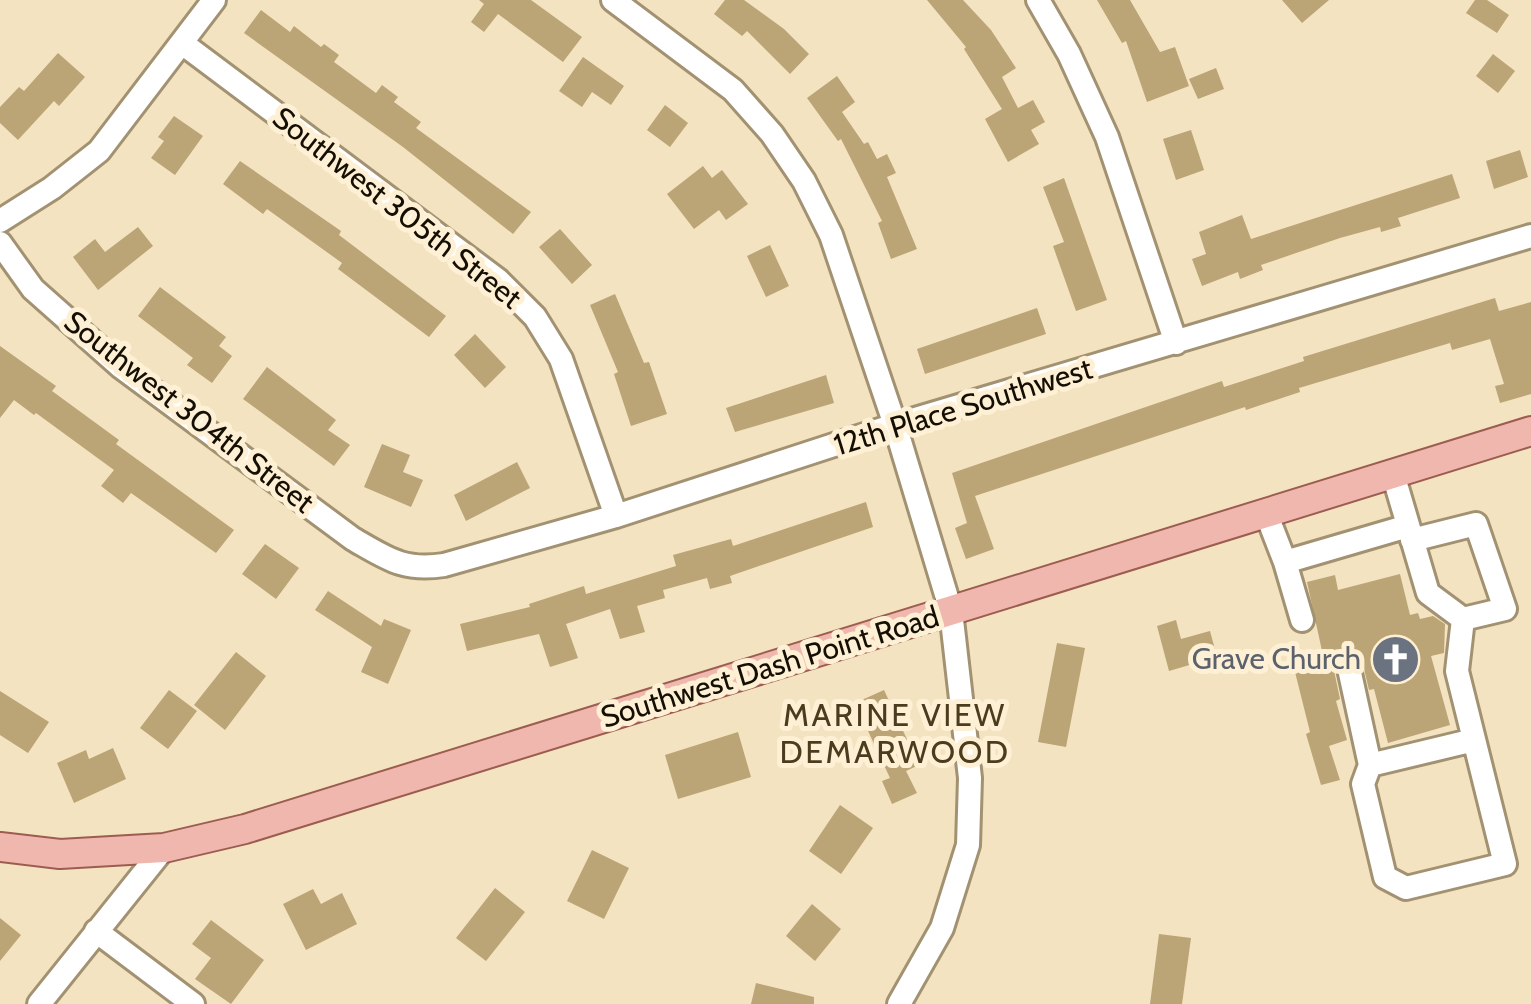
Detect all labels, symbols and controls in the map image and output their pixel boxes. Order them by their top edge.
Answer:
street label: Southwest 305th Street [265,99,529,316]
street label: Southwest 304th Street [57,303,322,521]
street label: 12th Place Southwest [829,350,1096,463]
street label: Southwest Dash Point Road [596,597,943,736]
church icon: Grave Church [1370,633,1422,685]
place label: Grave Church [1192,640,1361,677]
district label: MARINE VIEW DEMARWOOD [779,695,1011,771]

